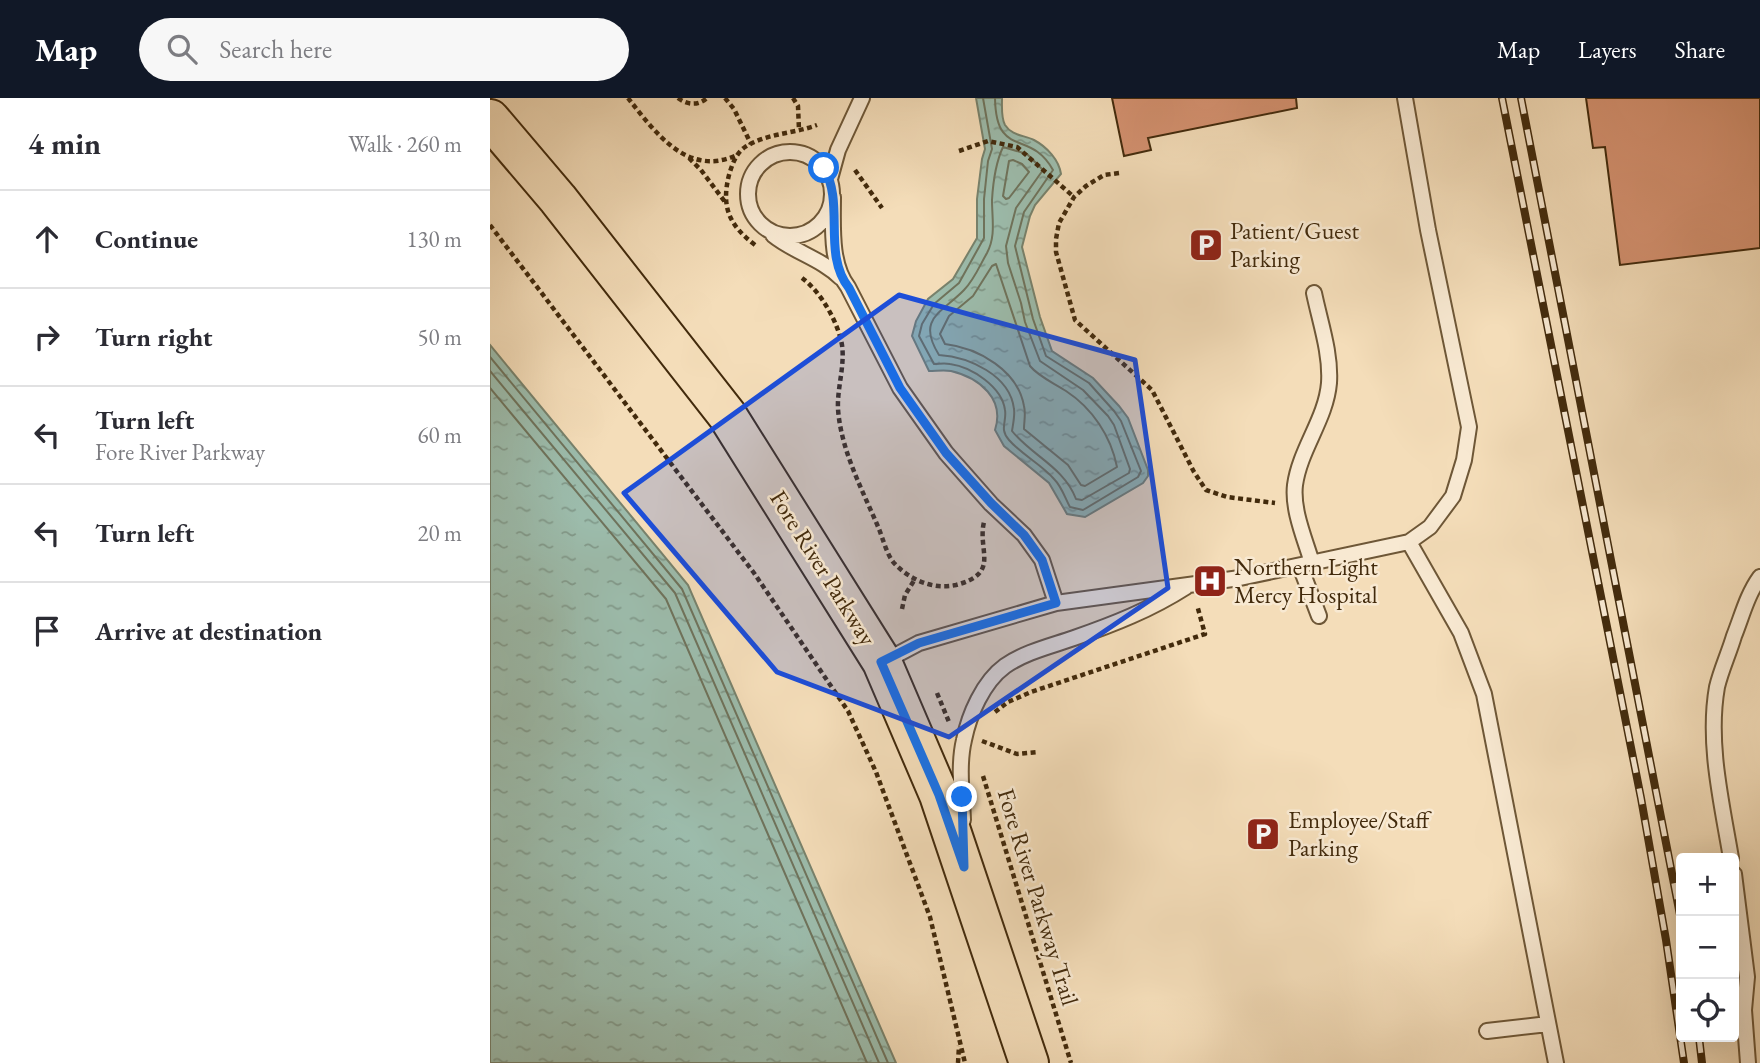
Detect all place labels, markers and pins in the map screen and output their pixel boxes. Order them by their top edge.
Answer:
place label: Patient/Guest Parking [1230,215,1359,274]
parking icon: Patient/Guest Parking [1187,226,1225,264]
place label: Northern Light Mercy Hospital [1234,551,1378,610]
hospital icon: Northern Light Mercy Hospital [1191,562,1229,600]
place label: Employee/Staff Parking [1288,804,1433,863]
parking icon: Employee/Staff Parking [1244,815,1282,853]

